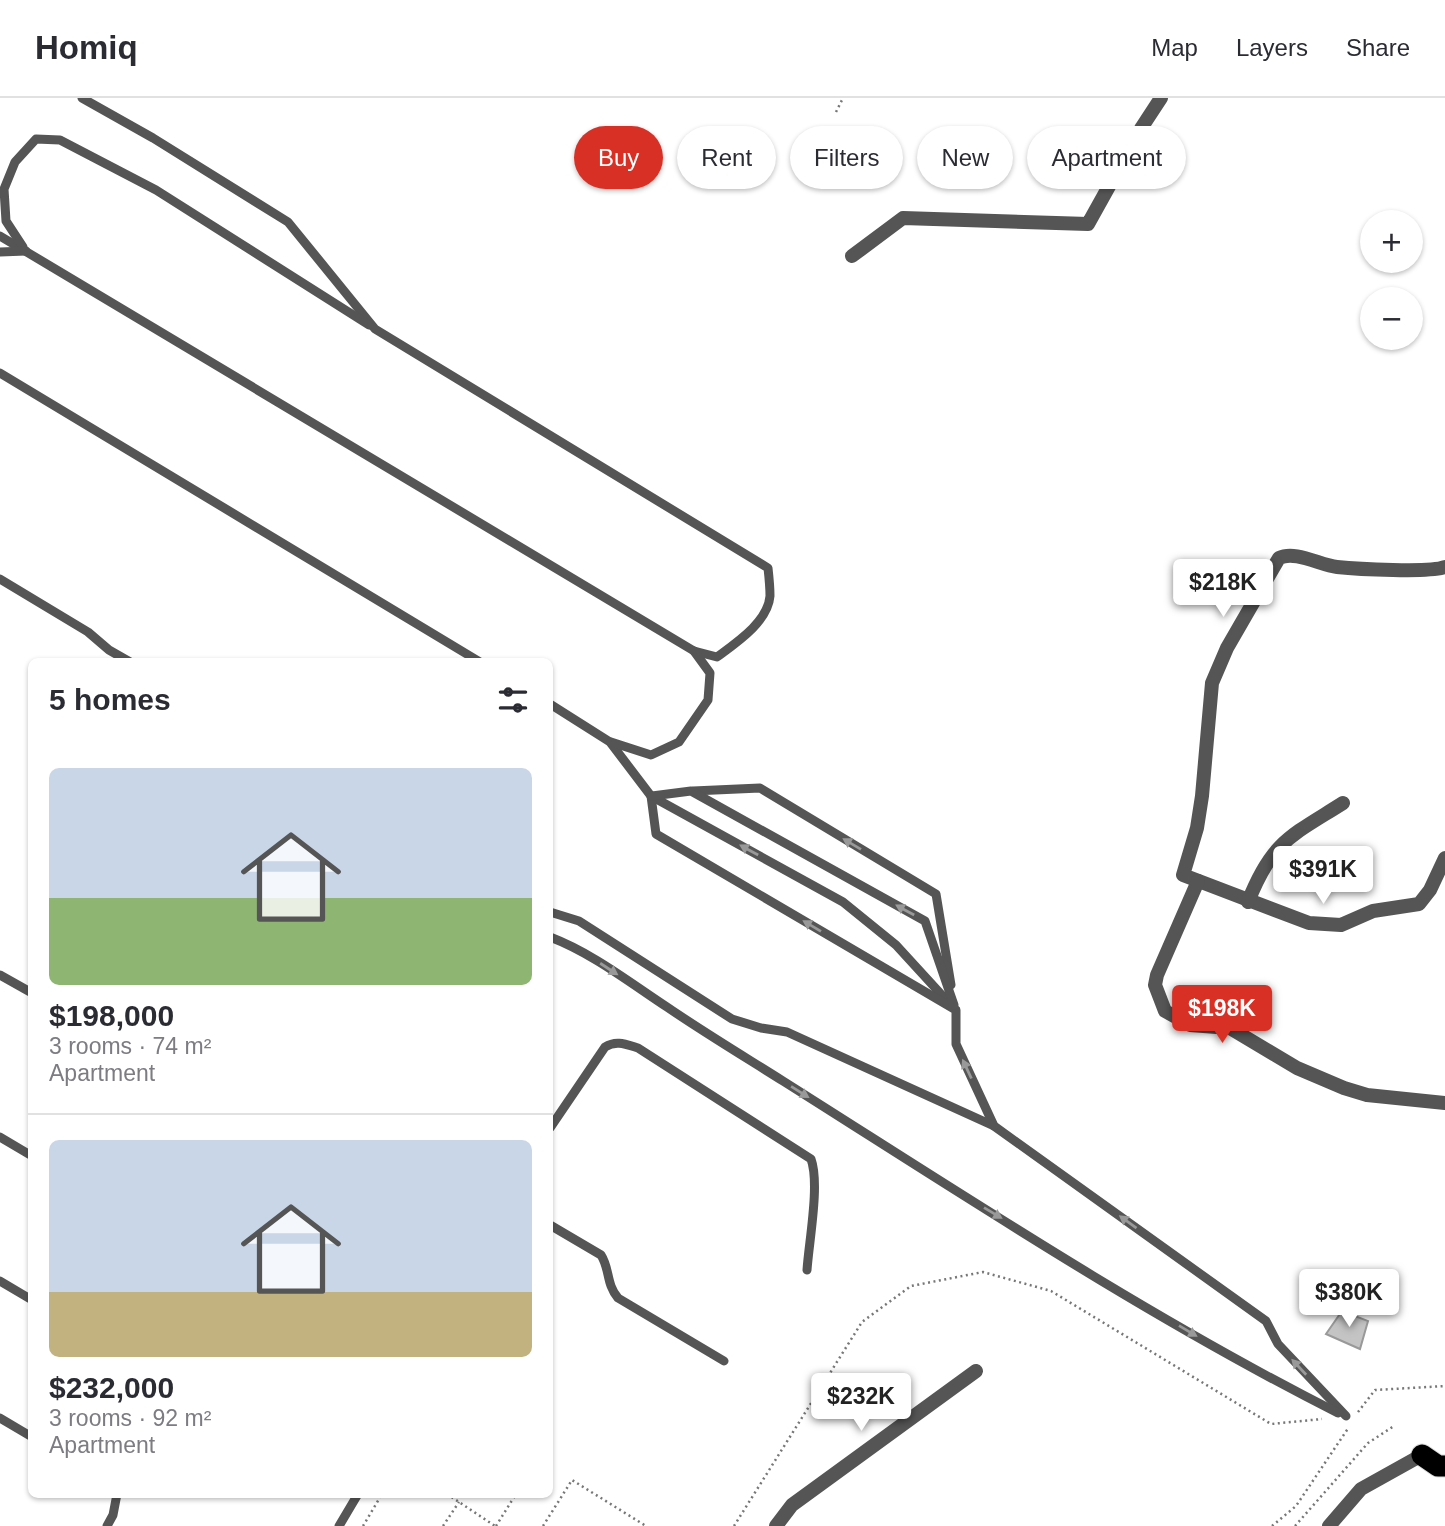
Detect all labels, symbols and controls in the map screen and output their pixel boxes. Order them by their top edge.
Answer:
text: Homiq [35,29,138,66]
text: Map [1151,34,1198,61]
text: Layers [1236,34,1308,61]
text: Share [1346,34,1410,61]
chip: Buy [574,126,663,189]
chip: Rent [677,126,776,189]
chip: Filters [790,126,903,189]
chip: New [917,126,1013,189]
chip: Apartment [1027,126,1186,189]
map controls [1360,210,1423,350]
button: + [1360,210,1423,273]
button: − [1360,287,1423,350]
pin: $218K [1174,560,1272,619]
text: $218K [1189,569,1257,595]
icon: filters [494,681,532,719]
text: 5 homes [49,683,171,716]
icon: home [228,814,354,940]
one-way arrow [843,838,862,850]
one-way arrow [739,844,759,856]
pin: $391K [1274,846,1372,906]
text: $391K [1289,856,1357,882]
one-way arrow [895,904,915,916]
one-way arrow [803,920,822,932]
one-way arrow [600,962,619,975]
pin: $198K [1173,986,1271,1045]
text: $198K [1188,995,1256,1021]
text: $198,000 [49,999,174,1032]
text: 3 rooms · 74 m² [49,1033,211,1059]
one-way arrow [962,1059,973,1079]
text: Apartment [49,1060,155,1086]
one-way arrow [791,1086,810,1099]
icon: home [228,1186,354,1312]
one-way arrow [984,1207,1003,1220]
one-way arrow [1119,1215,1137,1229]
pin: $380K [1300,1270,1398,1329]
text: $380K [1315,1279,1383,1305]
one-way arrow [1178,1324,1197,1337]
one-way arrow [1291,1358,1307,1376]
text: $232,000 [49,1371,174,1404]
pin: $232K [812,1374,910,1433]
text: $232K [827,1383,895,1409]
text: 3 rooms · 92 m² [49,1405,211,1431]
text: Apartment [49,1432,155,1458]

